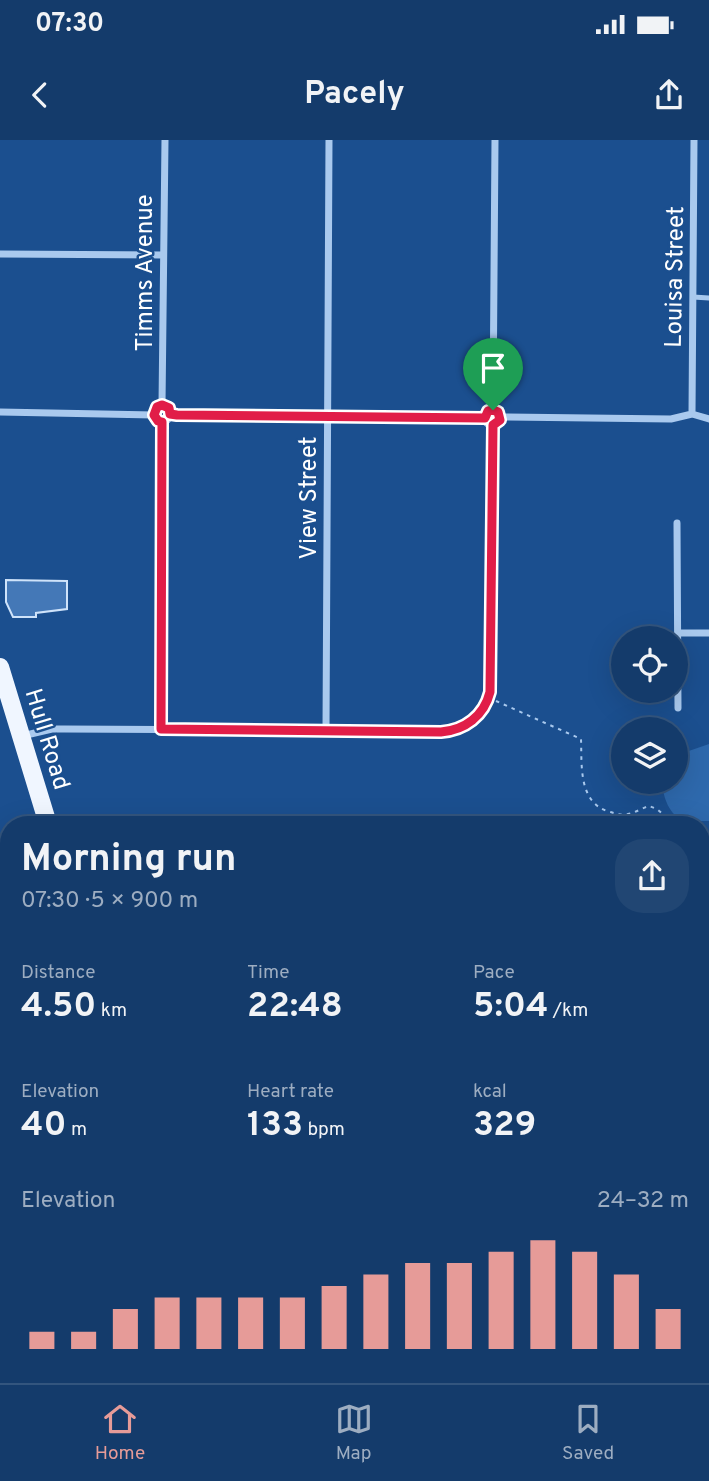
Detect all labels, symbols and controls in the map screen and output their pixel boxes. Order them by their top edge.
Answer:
text: 07:30 [35,8,104,41]
text: Pacely [304,75,405,115]
icon: back [21,76,59,114]
icon: share [650,76,688,114]
street label: Timms Avenue [131,194,161,352]
street label: Louisa Street [660,206,692,348]
pin [463,338,523,410]
icon: arrive [474,349,512,387]
street label: View Street [295,436,325,560]
map controls [611,626,688,794]
button: locate [611,626,688,703]
street label: Hull Road [17,685,76,794]
button: layers [611,717,688,794]
text: Morning run [21,836,237,885]
button: share [615,839,689,913]
text: 07:30 · 5 × 900 m [21,887,198,916]
text: Distance [21,961,96,985]
text: Time [247,961,290,985]
text: Pace [473,961,515,985]
text: 4.50 [21,985,96,1029]
text: 22:48 [247,985,343,1029]
text: 5:04 [473,985,548,1029]
text: km [96,999,127,1023]
text: /km [548,999,588,1023]
text: Elevation [21,1080,99,1104]
text: Heart rate [247,1080,334,1104]
text: kcal [473,1080,507,1104]
text: 40 [21,1104,67,1148]
text: 133 [247,1104,303,1148]
text: 329 [473,1104,536,1148]
text: m [67,1118,87,1142]
text: bpm [303,1118,345,1142]
text: Elevation [21,1187,116,1216]
text: 24–32 m [597,1187,689,1216]
tab: Home [95,1400,145,1466]
tab: Map [335,1400,373,1466]
tab: Saved [562,1400,614,1466]

